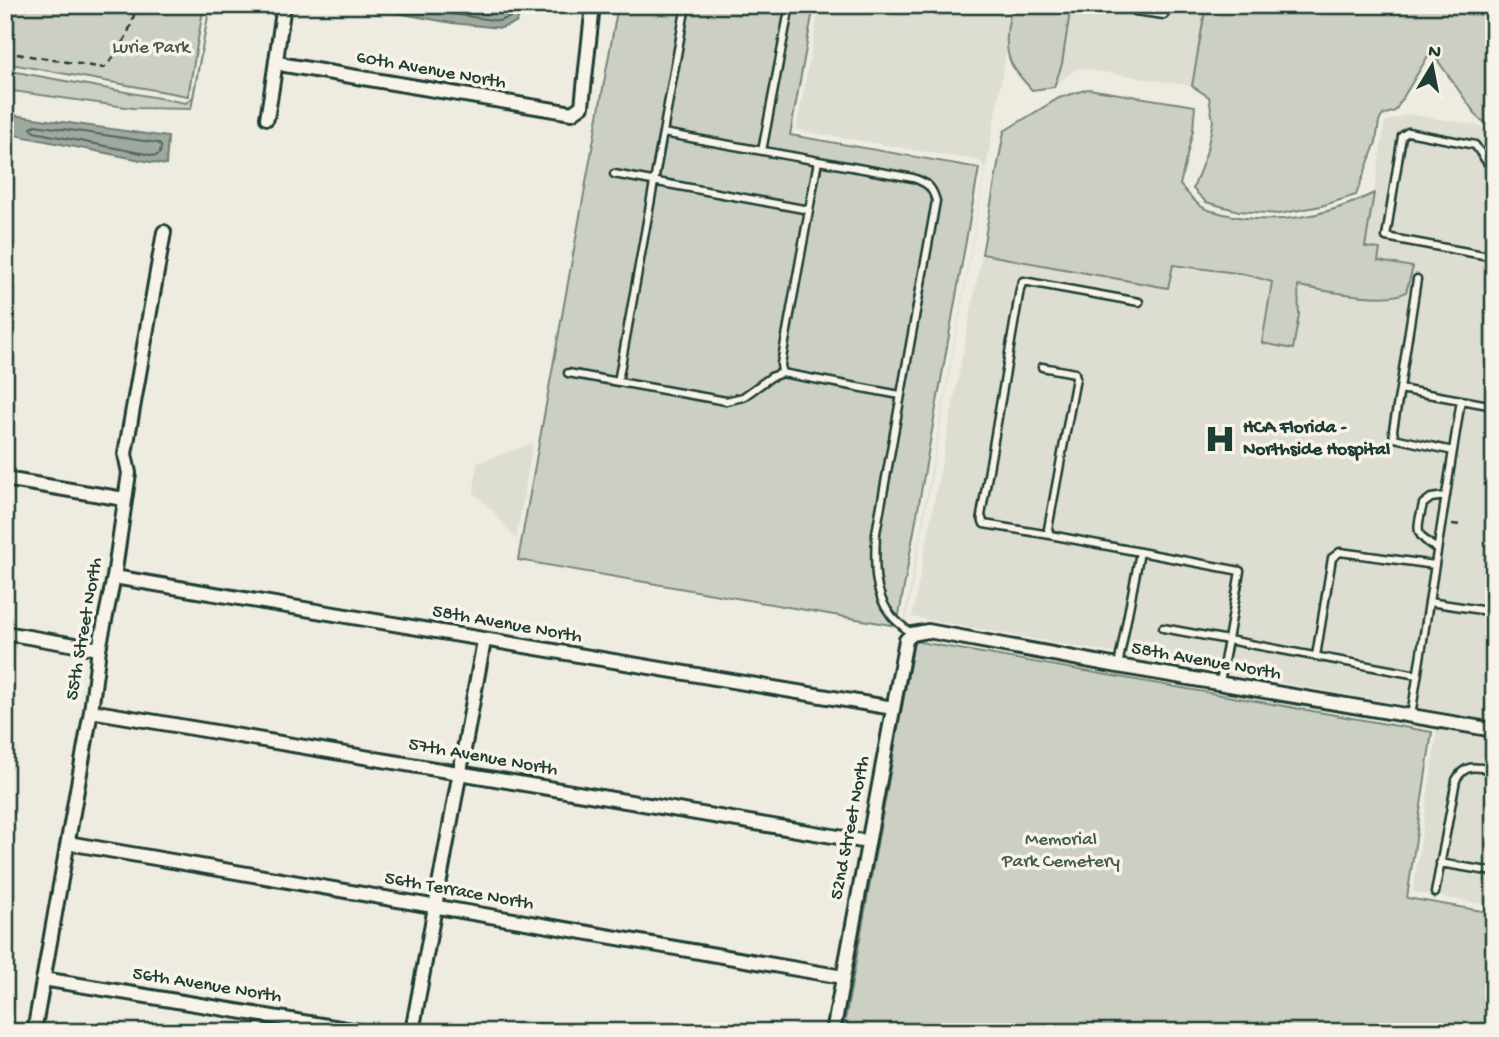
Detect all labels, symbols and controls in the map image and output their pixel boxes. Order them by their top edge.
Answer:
north arrow [1398,32,1468,102]
park label: Lurie Park [112,37,191,60]
text: N [1426,40,1442,65]
street label: 60th Avenue North [354,47,508,95]
place label: HCA Florida - Northside Hospital [1243,417,1390,462]
hospital icon: HCA Florida - Northside Hospital [1203,422,1237,456]
street label: 55th Street North [61,556,109,702]
street label: 58th Avenue North [430,601,584,649]
street label: 58th Avenue North [1129,638,1283,686]
street label: 57th Avenue North [407,734,559,782]
street label: 52nd Street North [826,754,876,902]
park label: Memorial Park Cemetery [1001,829,1121,874]
street label: 56th Terrace North [383,868,535,916]
street label: 56th Avenue North [131,963,283,1009]

